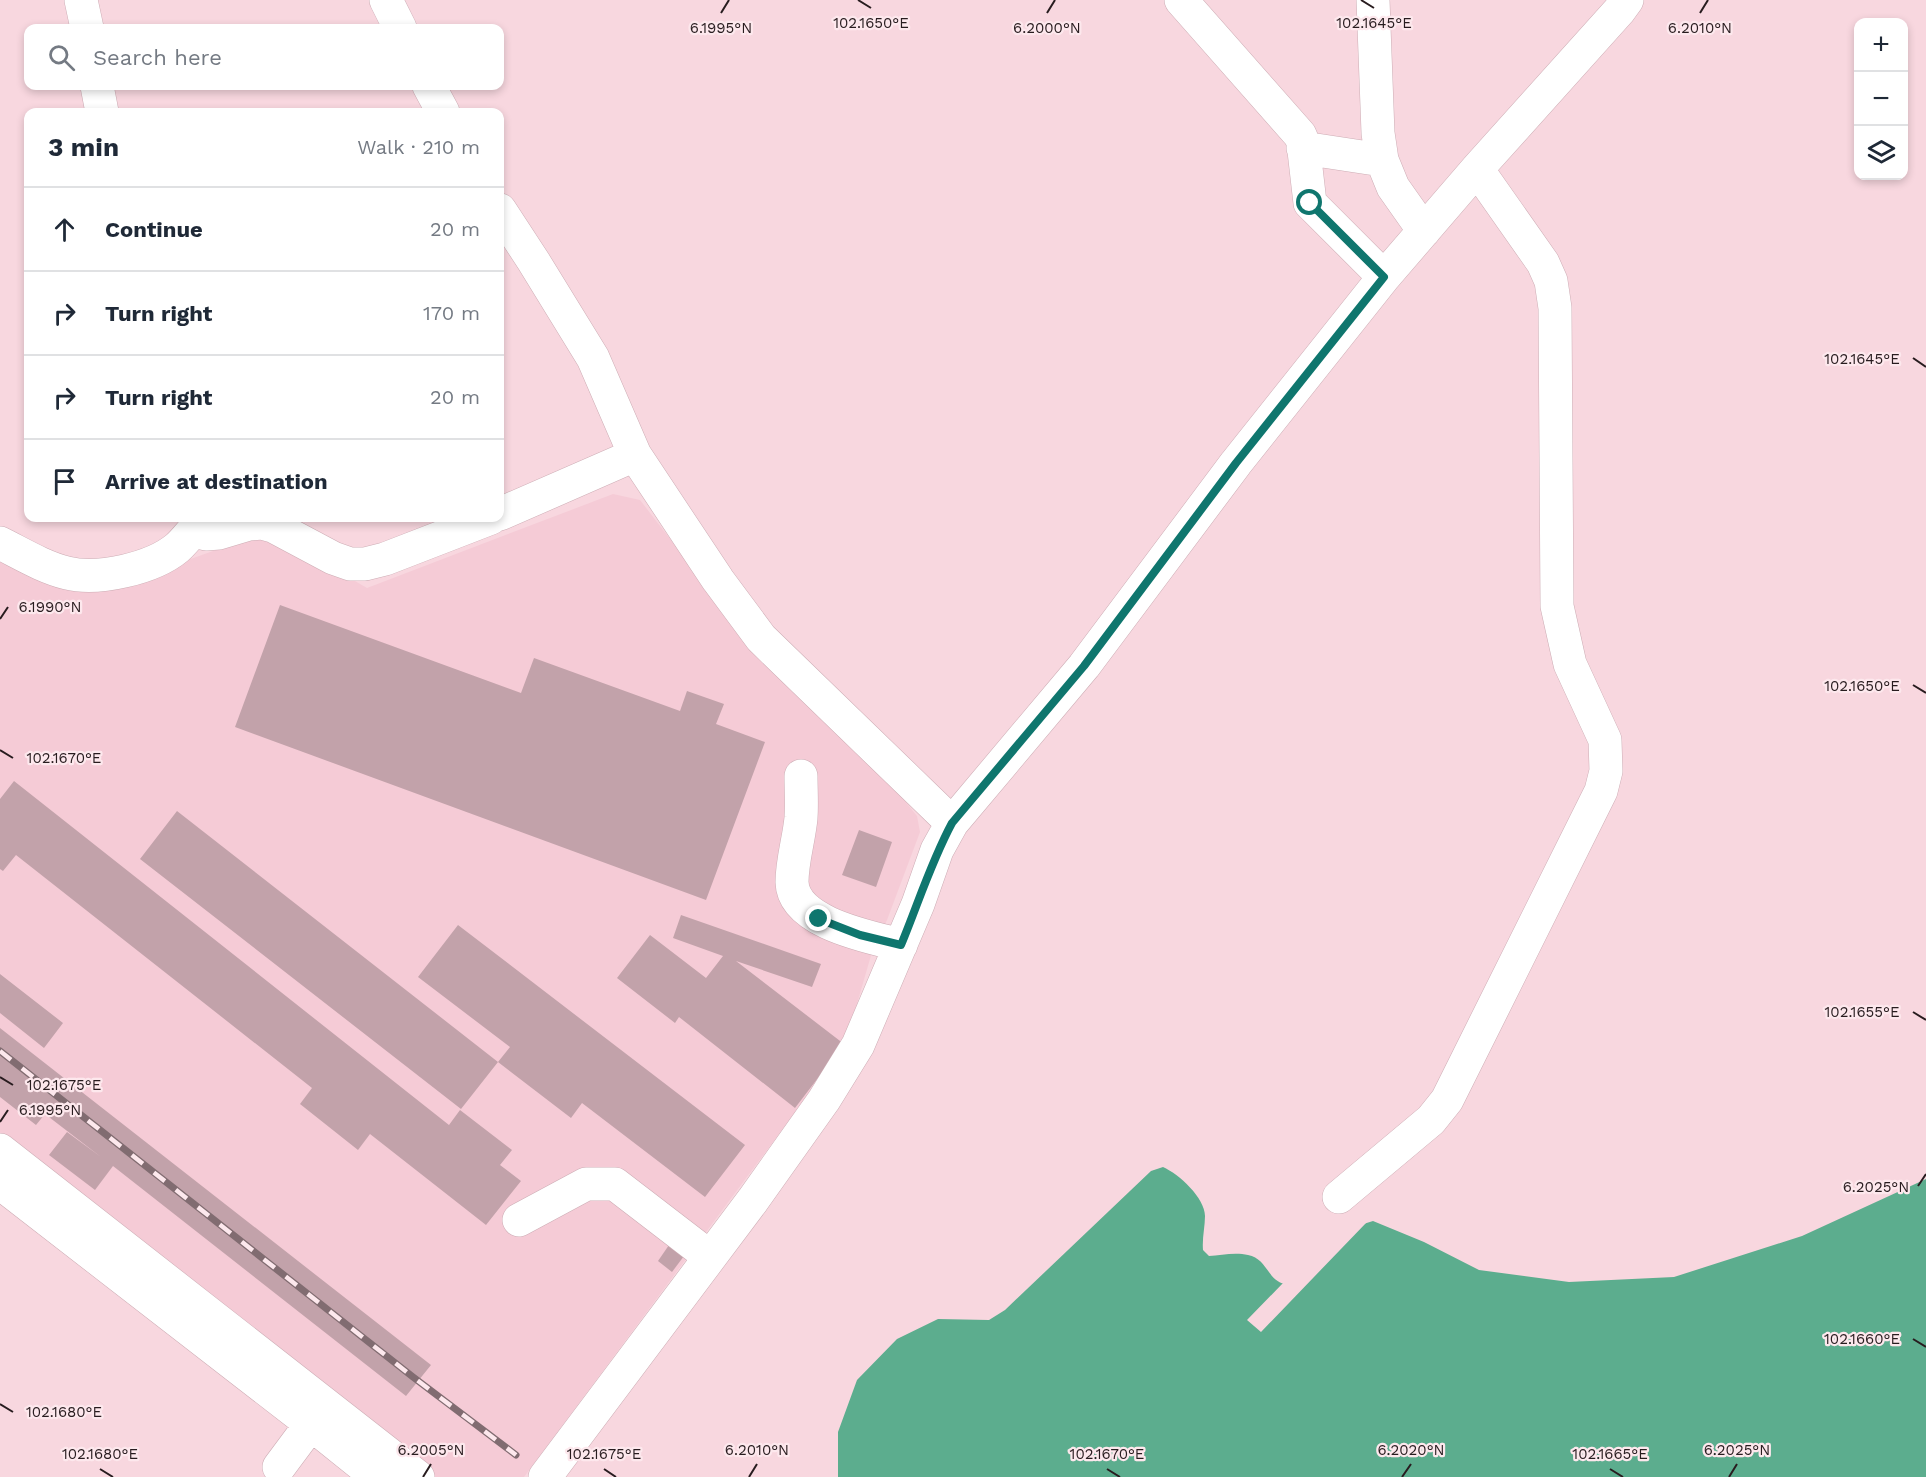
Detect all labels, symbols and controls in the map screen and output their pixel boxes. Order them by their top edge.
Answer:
text: 102.1650°E [833,14,909,32]
text: 102.1645°E [1336,14,1412,32]
map controls [1854,18,1908,180]
button: + [1854,18,1908,72]
text: 6.1995°N [690,19,752,37]
text: 6.2000°N [1013,19,1081,37]
text: 6.2010°N [1668,19,1732,37]
search box [24,24,504,90]
icon: search [45,41,78,74]
text: Search here [93,45,222,70]
button: − [1854,72,1908,126]
button: layers [1854,126,1908,180]
text: 3 min [48,132,119,162]
text: Walk · 210 m [357,135,480,159]
route start [1296,189,1322,215]
icon: ahead [48,213,81,246]
text: Continue [105,217,203,242]
text: 20 m [430,217,480,241]
icon: right [48,297,81,330]
text: Turn right [105,301,212,326]
text: 170 m [423,301,480,325]
text: 102.1645°E [1824,350,1900,368]
icon: right [48,381,81,414]
text: Turn right [105,385,212,410]
text: 20 m [430,385,480,409]
icon: arrive [48,465,81,498]
text: Arrive at destination [105,469,328,494]
text: 6.1990°N [19,598,81,616]
text: 102.1650°E [1824,677,1900,695]
text: 102.1670°E [27,749,101,767]
route end [805,905,831,931]
text: 102.1655°E [1824,1003,1900,1021]
text: 102.1675°E [27,1076,101,1094]
text: 6.1995°N [19,1101,81,1119]
text: 6.2025°N [1843,1178,1909,1196]
text: 102.1660°E [1824,1330,1900,1348]
text: 102.1680°E [26,1403,102,1421]
text: 6.2005°N [397,1441,465,1459]
text: 6.2010°N [725,1441,789,1459]
text: 6.2020°N [1377,1441,1445,1459]
text: 6.2025°N [1704,1441,1770,1459]
text: 102.1680°E [62,1445,138,1463]
text: 102.1675°E [567,1445,641,1463]
text: 102.1670°E [1070,1445,1144,1463]
text: 102.1665°E [1572,1445,1648,1463]

